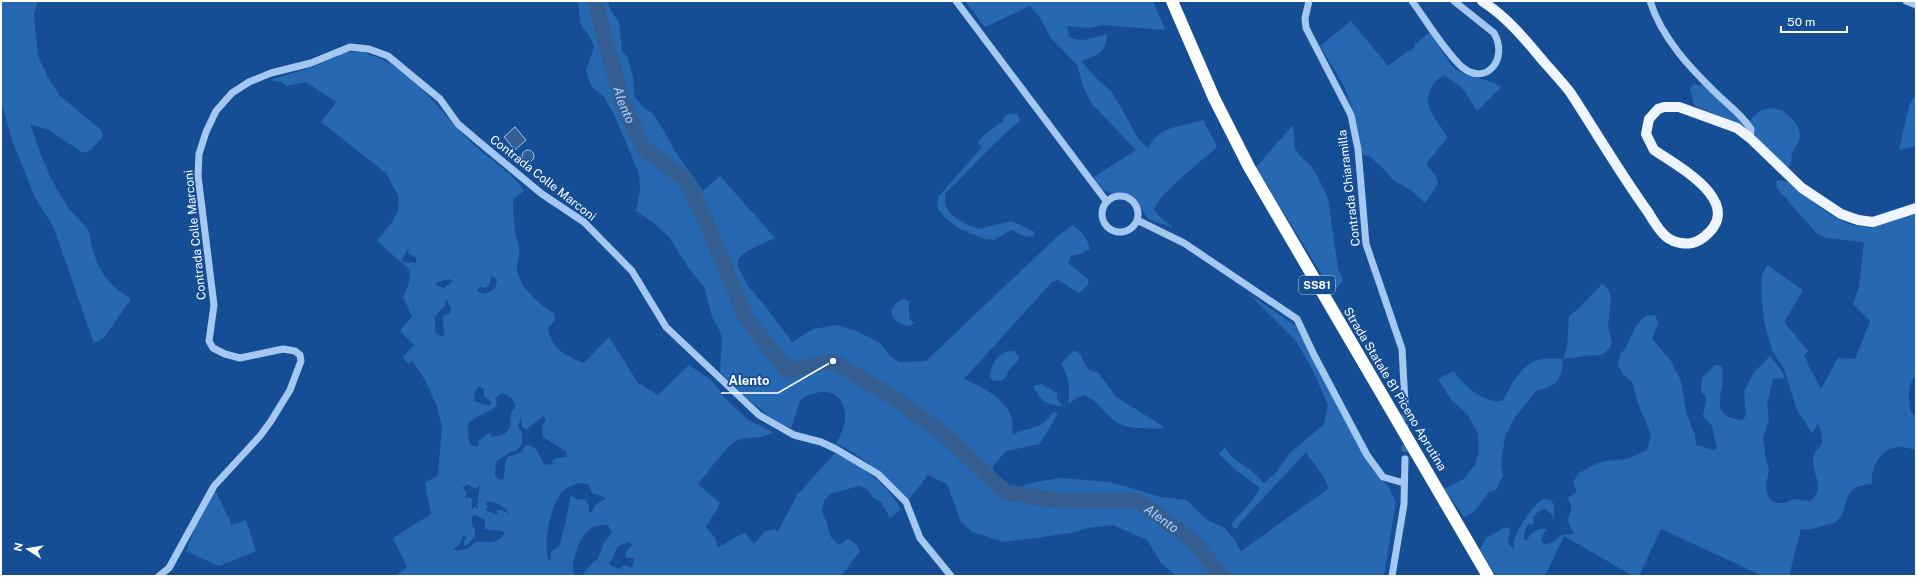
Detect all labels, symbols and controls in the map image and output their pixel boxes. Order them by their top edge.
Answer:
scale bar [1781,8,1847,34]
text: 50 m [1787,15,1815,29]
water label: Alento [611,85,639,126]
street label: Contrada Chiaramilla [1335,129,1363,247]
street label: Contrada Colle Marconi [487,132,599,224]
street label: Contrada Colle Marconi [181,169,209,301]
road number: SS81 [1299,276,1335,294]
street label: Strada Statale 81 Piceno Aprutina [1341,305,1449,473]
callout: Alento [721,368,778,393]
text: Alento [729,373,769,388]
water label: Alento [1142,501,1182,535]
north arrow [8,529,48,569]
text: N [11,541,25,552]

